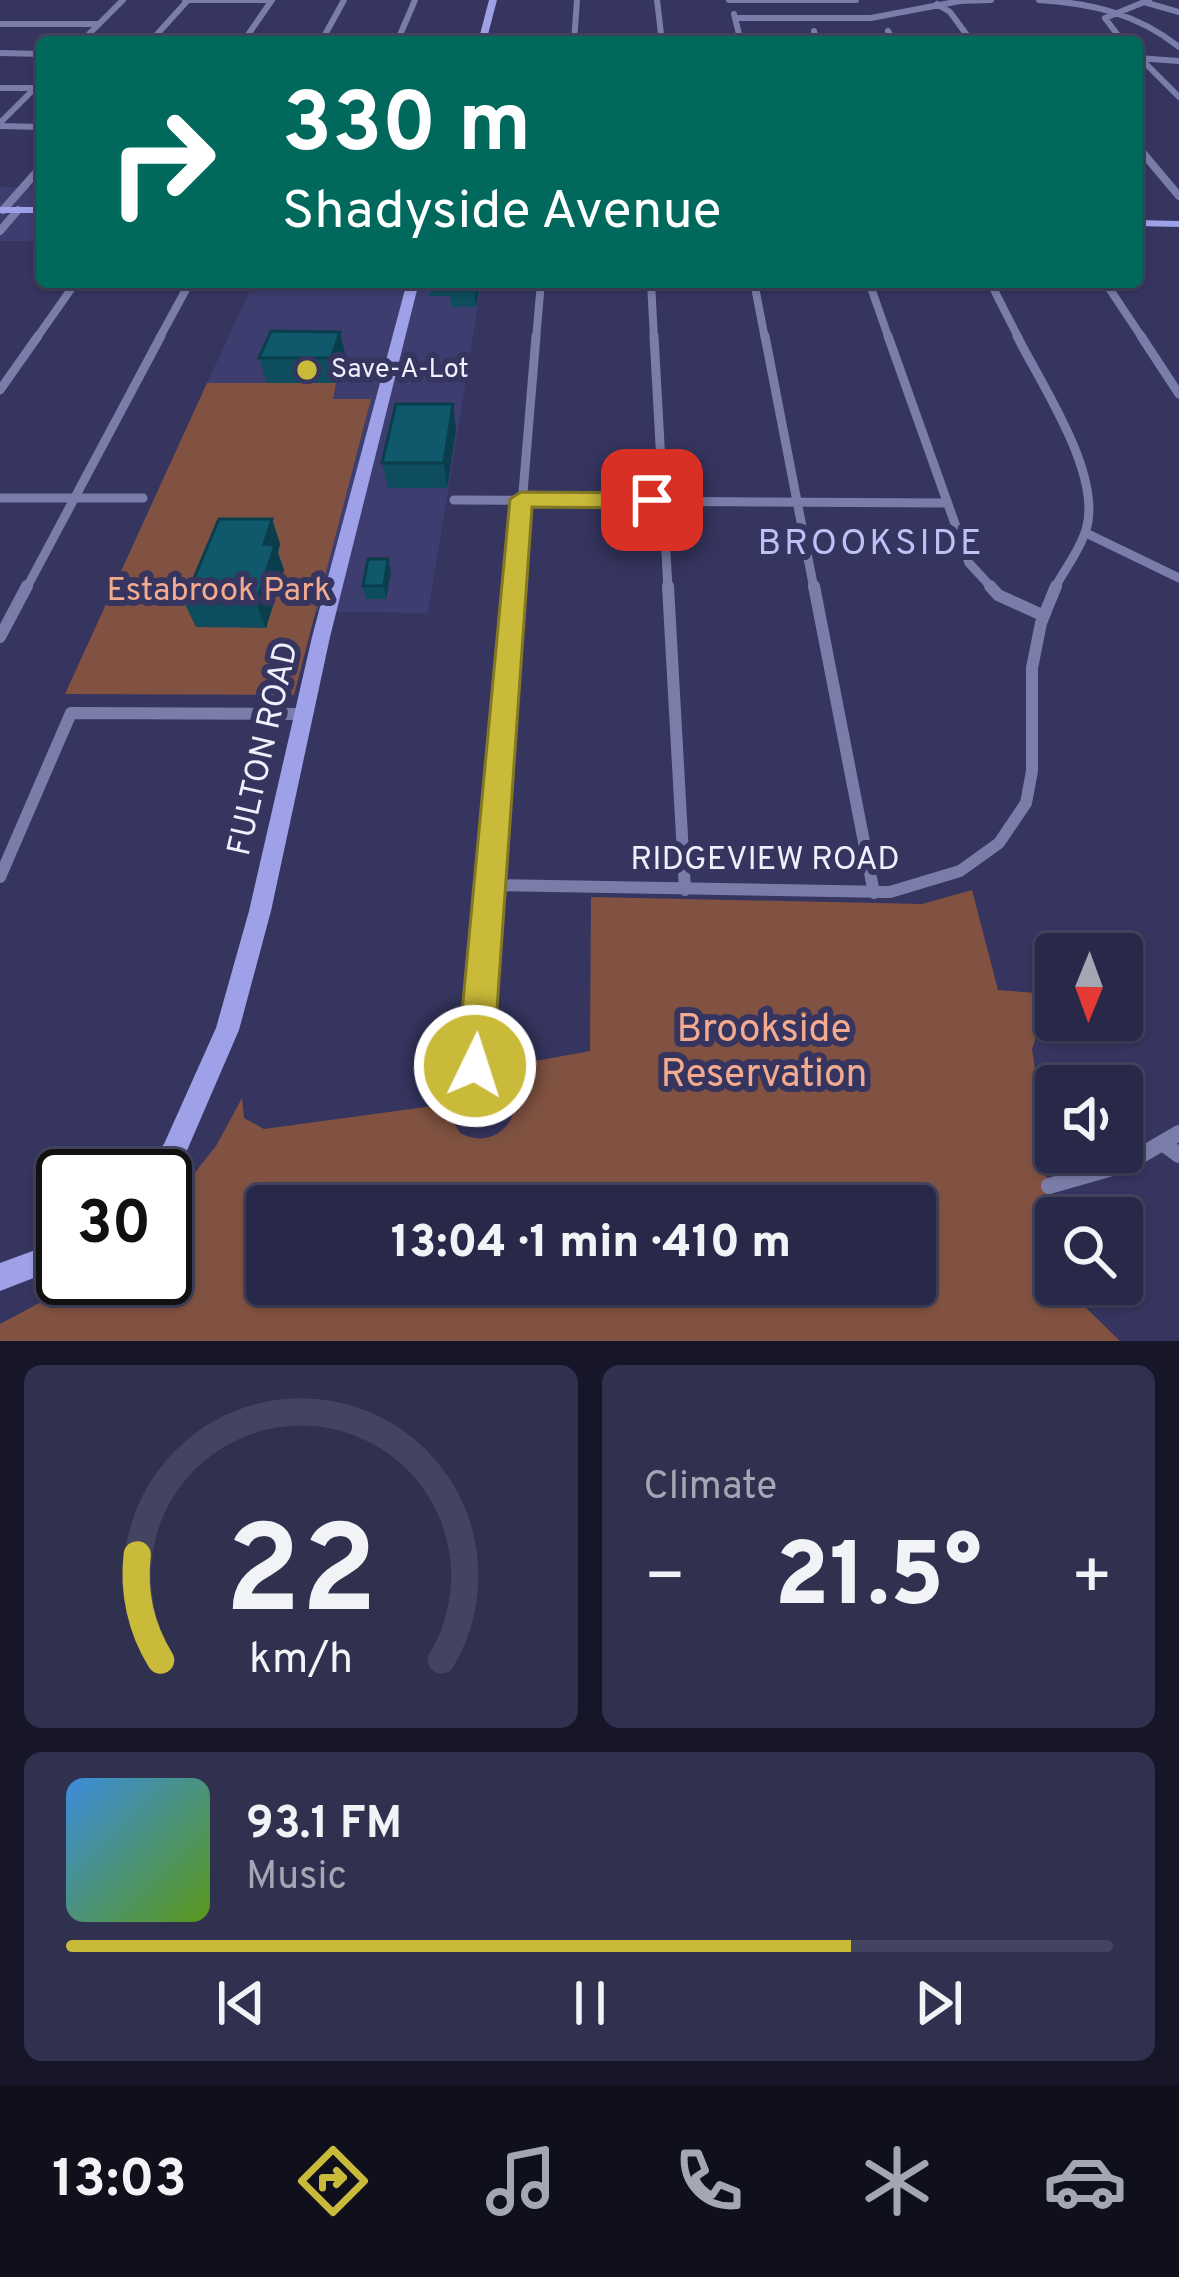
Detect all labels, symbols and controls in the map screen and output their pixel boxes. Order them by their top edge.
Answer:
text: 330 m [282,75,531,181]
icon: right [84,84,240,240]
text: Shadyside Avenue [282,179,722,248]
place label: Save-A-Lot [331,353,469,387]
marker: Save-A-Lot [294,357,320,383]
pin [601,449,703,551]
icon: arrive [619,467,685,533]
district label: BROOKSIDE [757,522,985,568]
park label: Estabrook Park [107,571,331,613]
street label: FULTON ROAD [220,638,310,860]
street label: RIDGEVIEW ROAD [630,840,900,882]
north arrow [1035,933,1143,1041]
map controls [1035,933,1143,1305]
position arrow [412,1003,538,1129]
park label: Brookside Reservation [661,1007,867,1101]
button: sound [1035,1065,1143,1173]
speed limit sign: 30 [36,1149,192,1305]
button: search [1035,1197,1143,1305]
text: 13:04 · 1 min · 410 m [391,1216,791,1273]
text: Climate [644,1464,777,1513]
text: 22 [224,1499,377,1657]
text: 21.5° [775,1524,982,1637]
text: − [644,1539,686,1622]
text: + [1070,1539,1113,1622]
text: km/h [249,1633,353,1687]
text: 93.1 FM [246,1797,402,1854]
text: Music [246,1854,347,1903]
icon: previous [208,1970,274,2036]
icon: pause [557,1970,623,2036]
icon: next [906,1970,972,2036]
icon: directions [291,2139,375,2223]
icon: music [479,2139,563,2223]
icon: phone [667,2139,751,2223]
icon: climate [855,2139,939,2223]
icon: car [1043,2139,1127,2223]
text: 13:03 [52,2147,187,2216]

